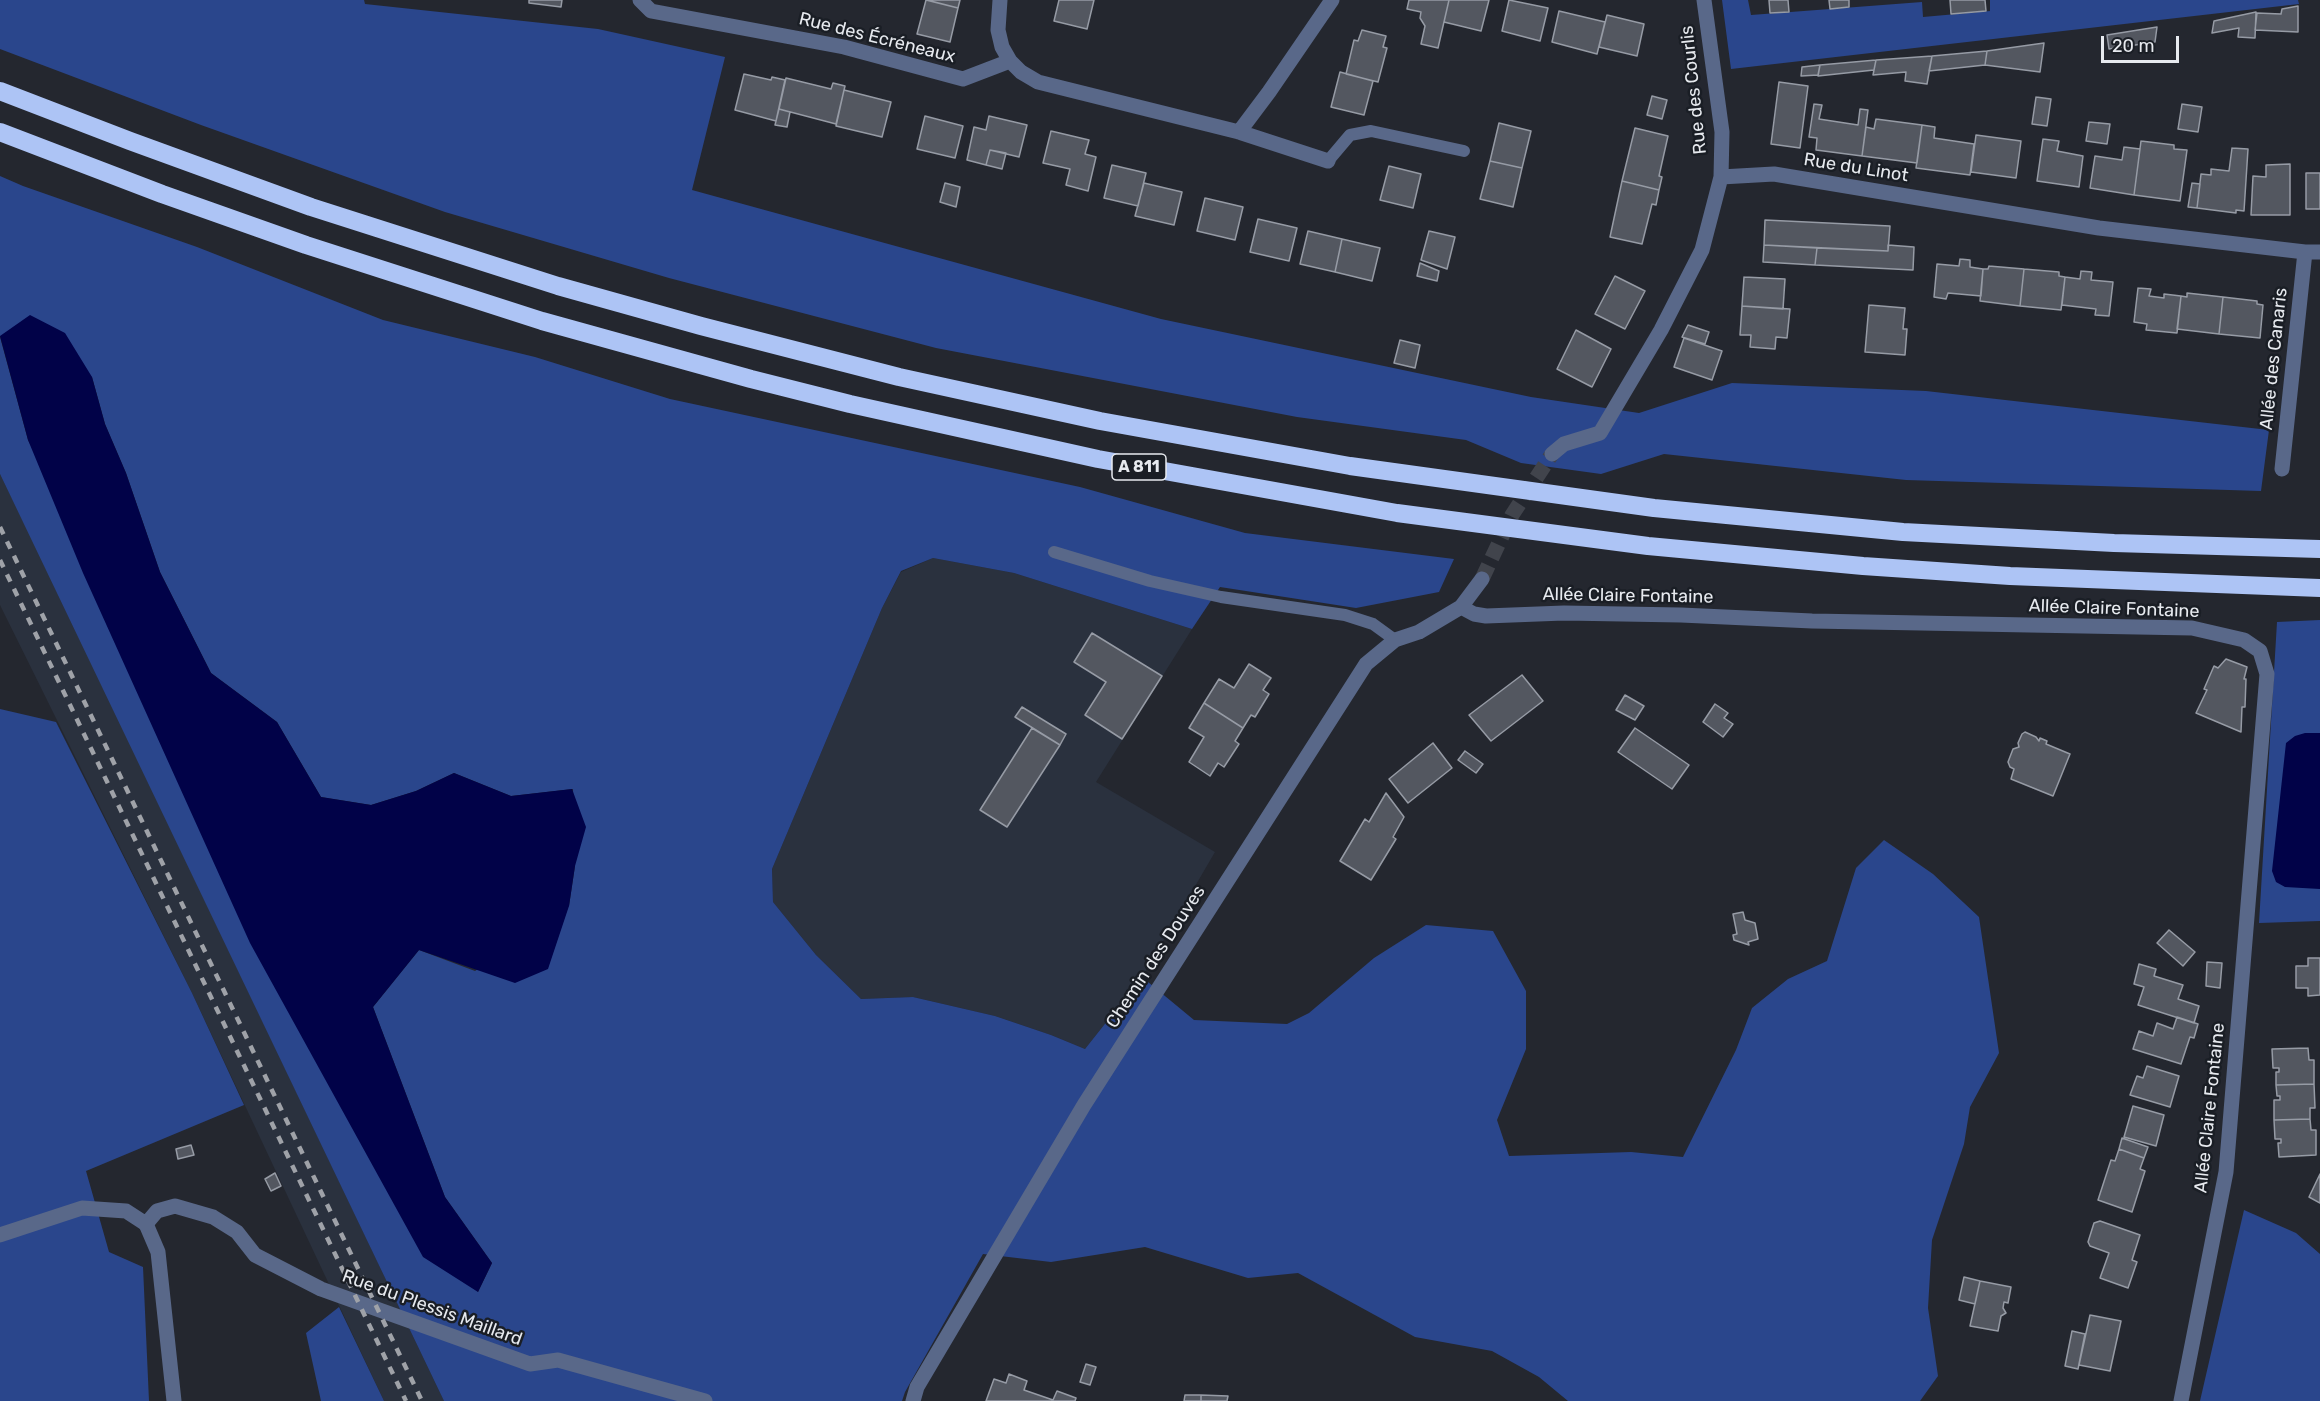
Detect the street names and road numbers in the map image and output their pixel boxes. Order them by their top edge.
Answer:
street label: Rue des Écréneaux [797,8,957,68]
street label: Rue des Courlis [1676,25,1712,155]
street label: Rue du Linot [1802,149,1910,187]
street label: Allée des Canaris [2256,287,2292,431]
road number: A 811 [1112,454,1166,480]
street label: Allée Claire Fontaine [1542,584,1714,608]
street label: Allée Claire Fontaine [2028,595,2200,623]
street label: Chemin des Douves [1102,882,1210,1032]
street label: Allée Claire Fontaine [2190,1022,2230,1194]
street label: Rue du Plessis Maillard [339,1265,525,1351]

